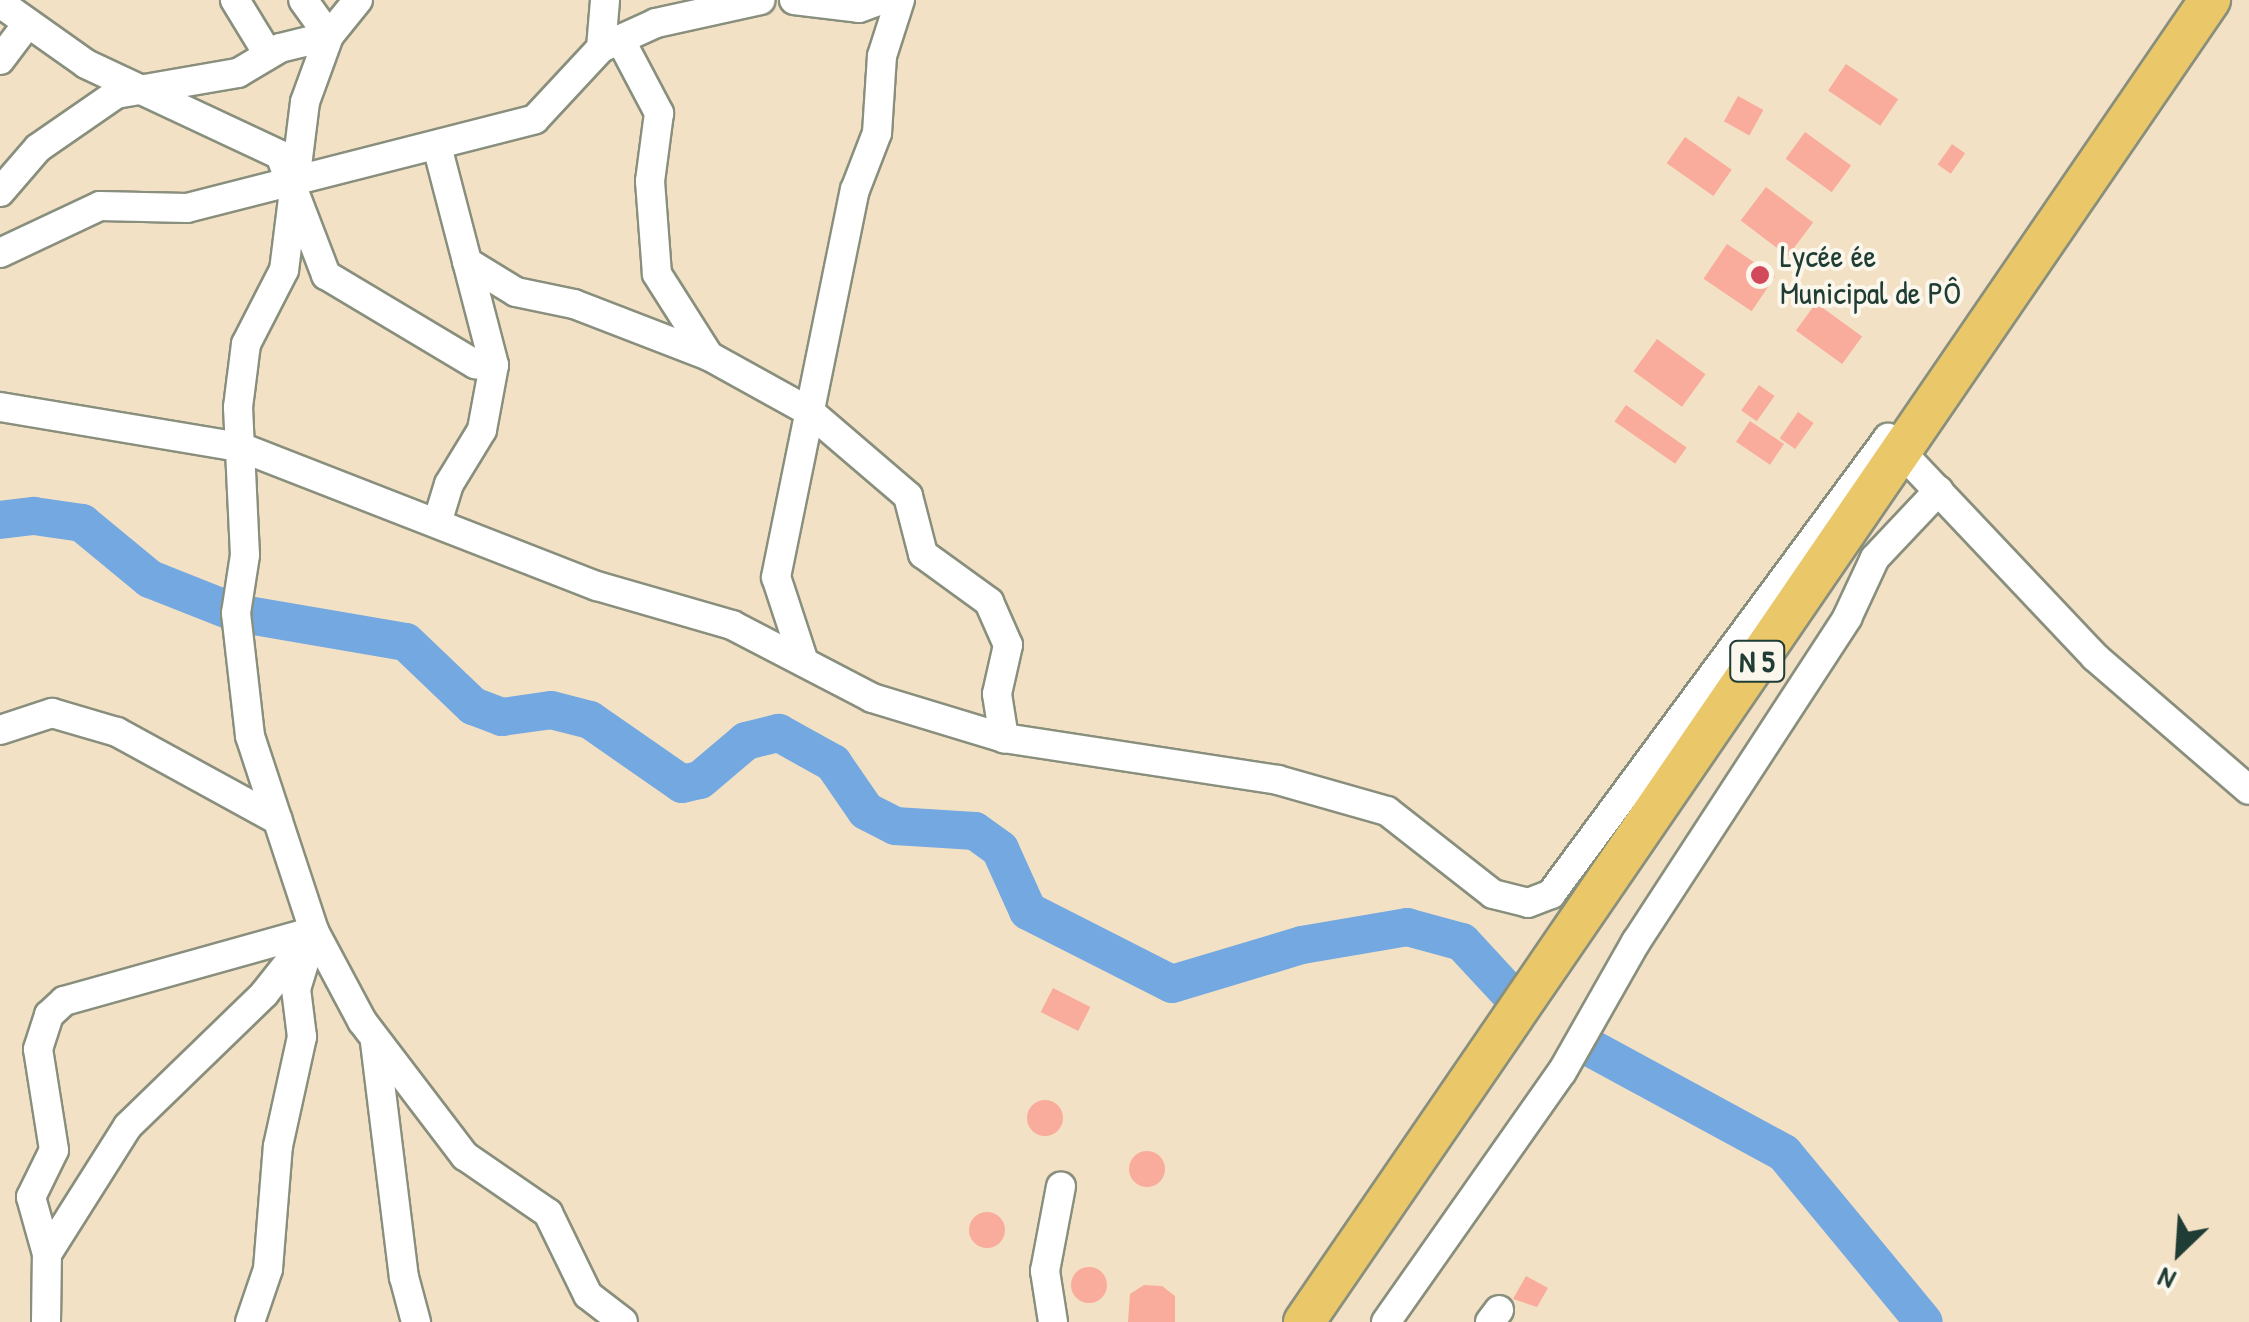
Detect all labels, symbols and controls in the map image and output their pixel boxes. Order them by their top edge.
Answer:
place label: Lycée ée Municipal de PÔ [1780,238,1961,313]
marker: Lycée ée Municipal de PÔ [1749,264,1771,286]
road number: N 5 [1727,636,1787,686]
north arrow [2129,1202,2229,1302]
text: N [2152,1259,2181,1300]

